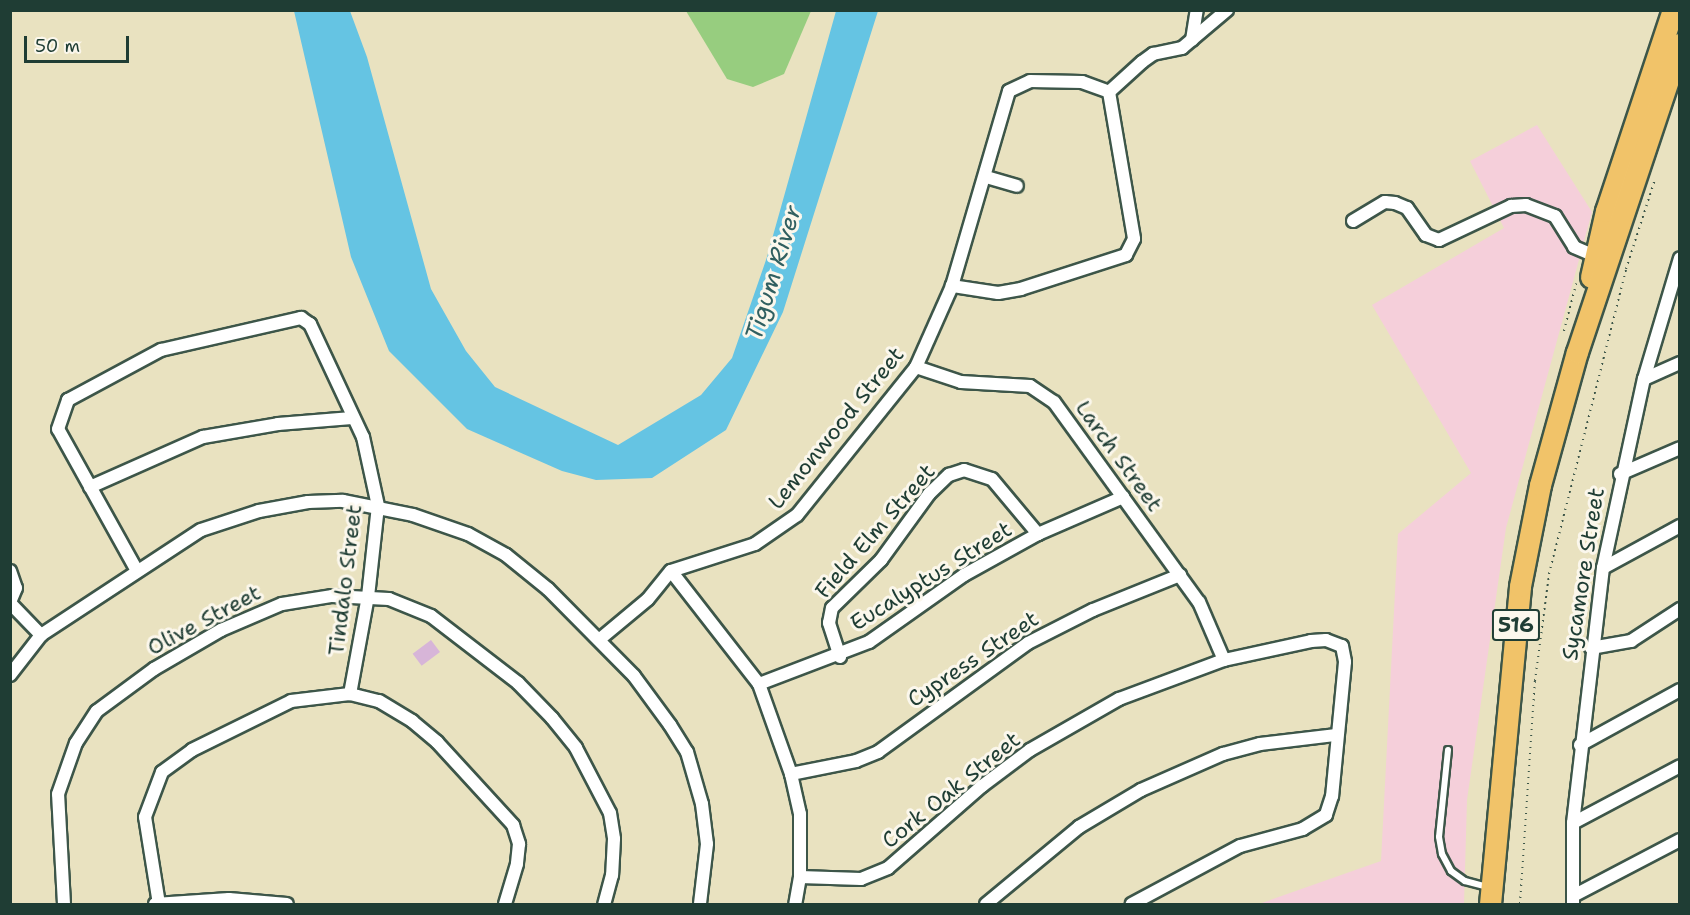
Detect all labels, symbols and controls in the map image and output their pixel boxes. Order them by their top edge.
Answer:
scale bar [27,24,132,62]
text: 50 m [35,34,80,58]
water label: Tigum River [740,202,808,344]
street label: Lemonwood Street [763,342,909,514]
street label: Larch Street [1070,395,1168,517]
street label: Field Elm Street [810,458,940,604]
street label: Sycamore Street [1556,486,1610,662]
street label: Tindalo Street [323,503,367,657]
street label: Eucalyptus Street [845,516,1017,636]
street label: Olive Street [143,579,265,661]
street label: Cypress Street [902,605,1044,713]
road number: 516 [1490,607,1541,643]
street label: Cork Oak Street [877,726,1025,854]

